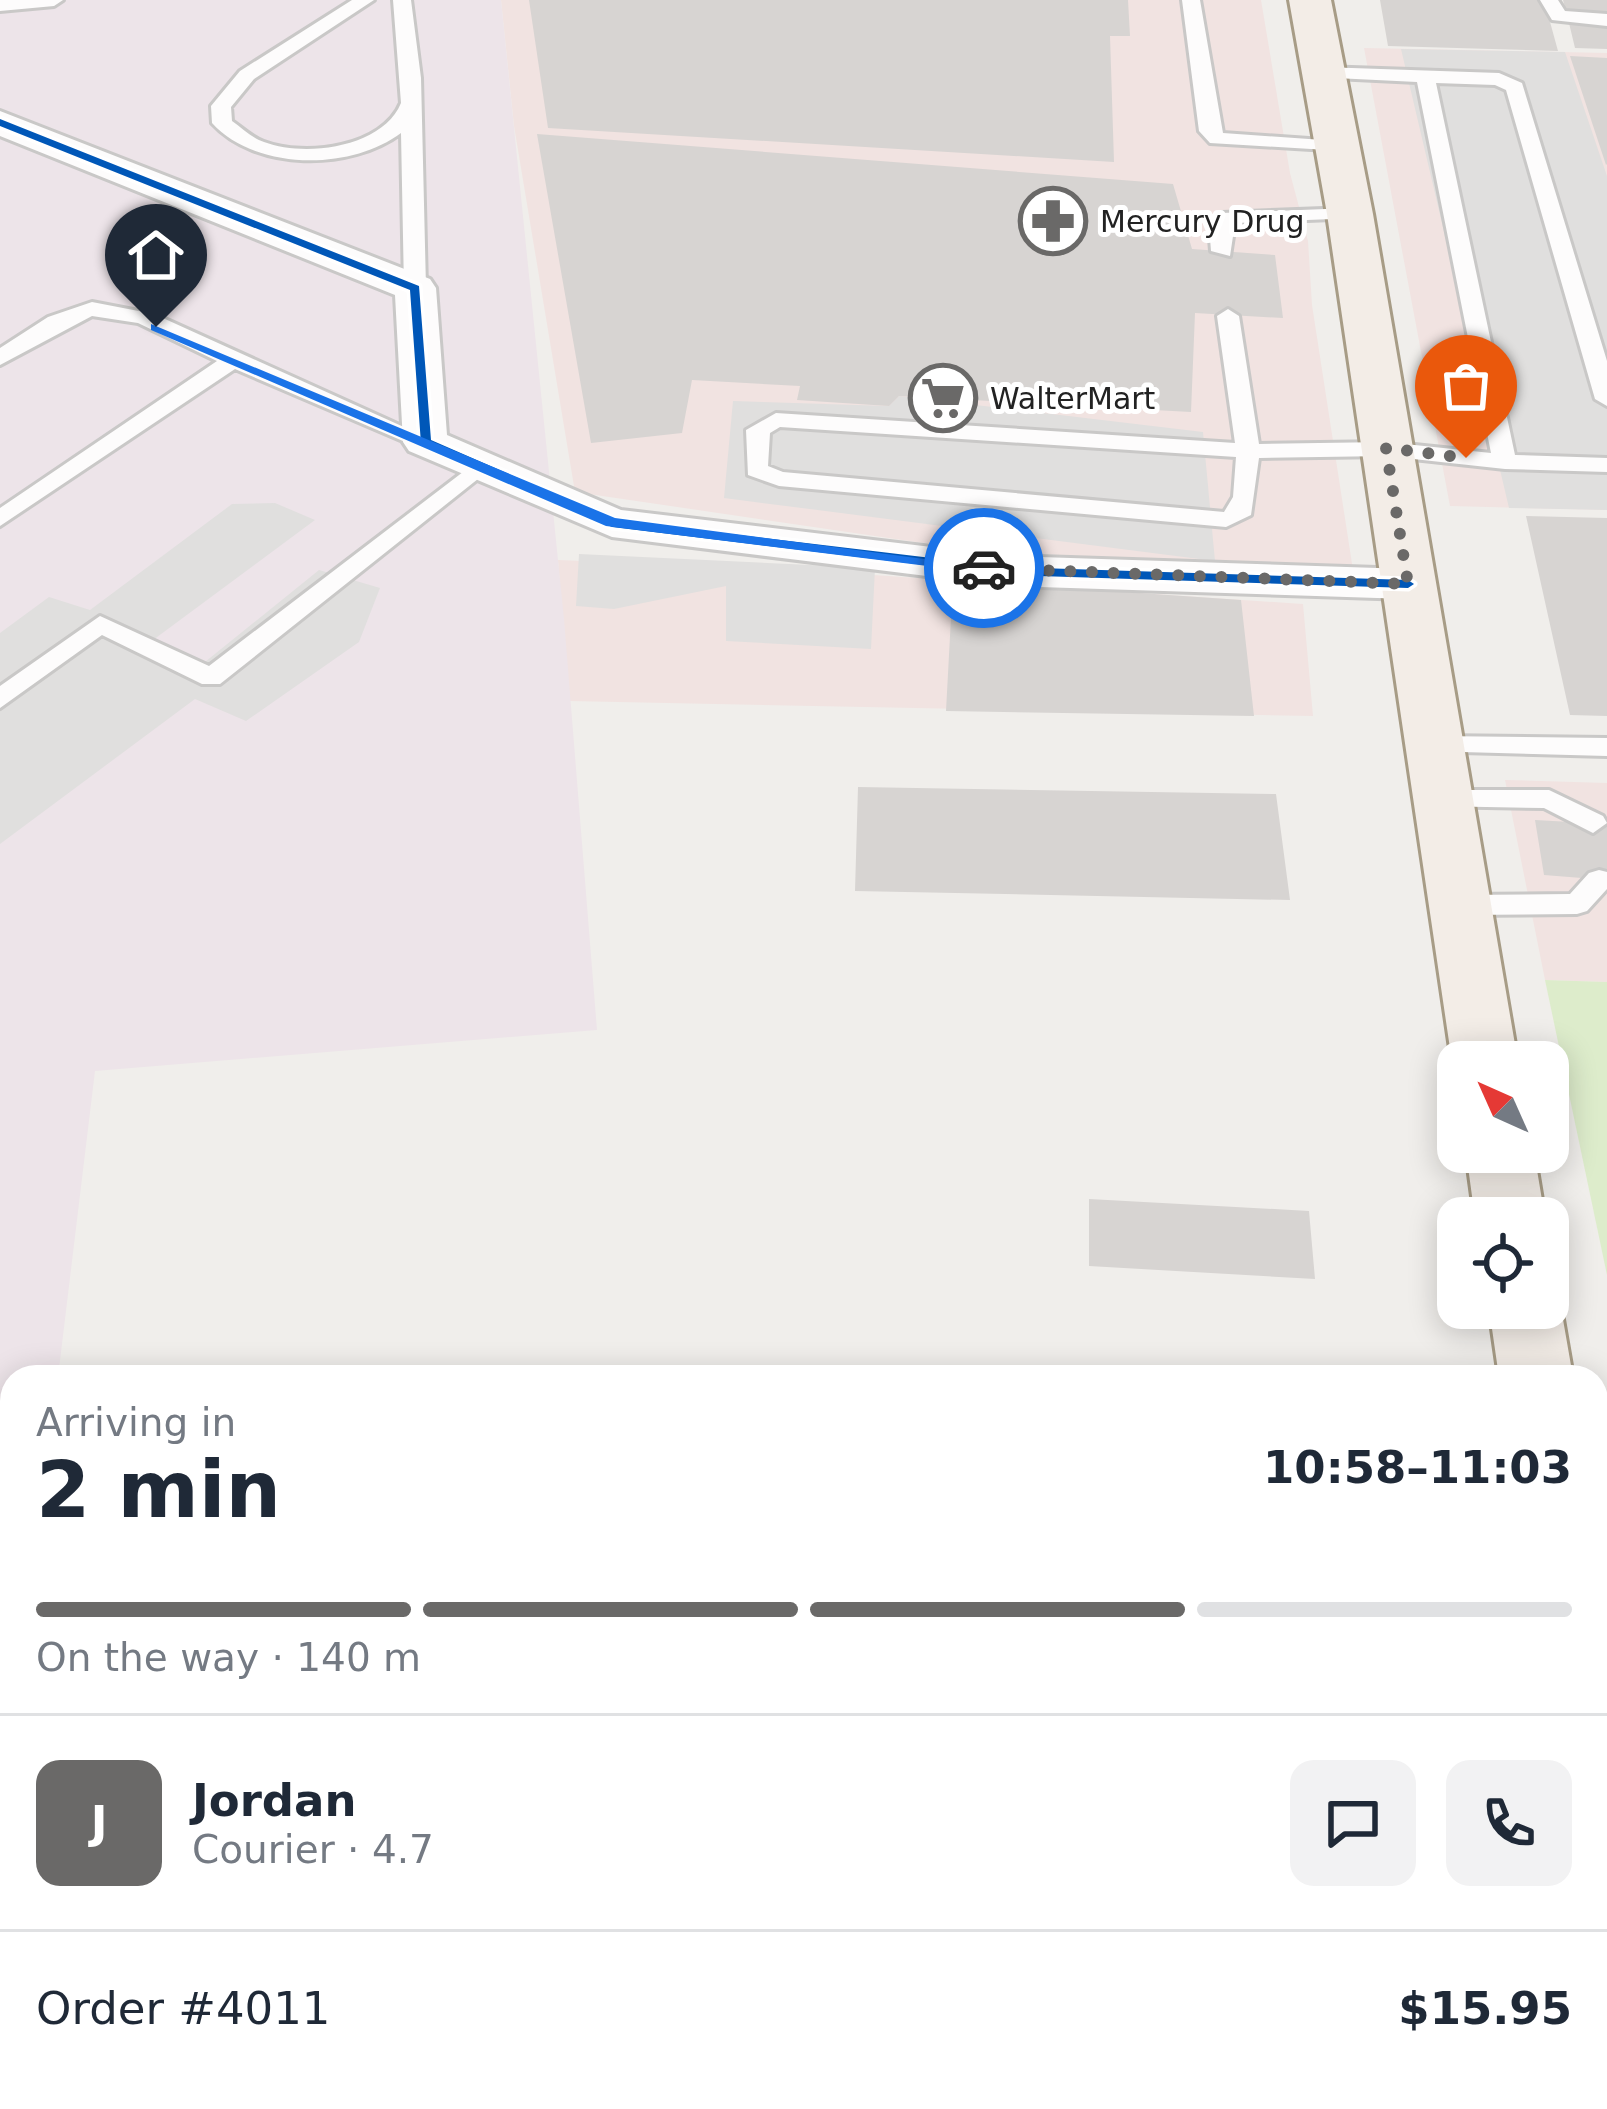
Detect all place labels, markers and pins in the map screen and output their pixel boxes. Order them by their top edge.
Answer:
pharmacy icon: Mercury Drug [1018,186,1088,256]
pin [105,204,207,327]
place label: Mercury Drug [1100,204,1305,239]
pin [1415,335,1517,458]
supermarket icon: WalterMart [908,363,978,433]
place label: WalterMart [990,381,1156,416]

